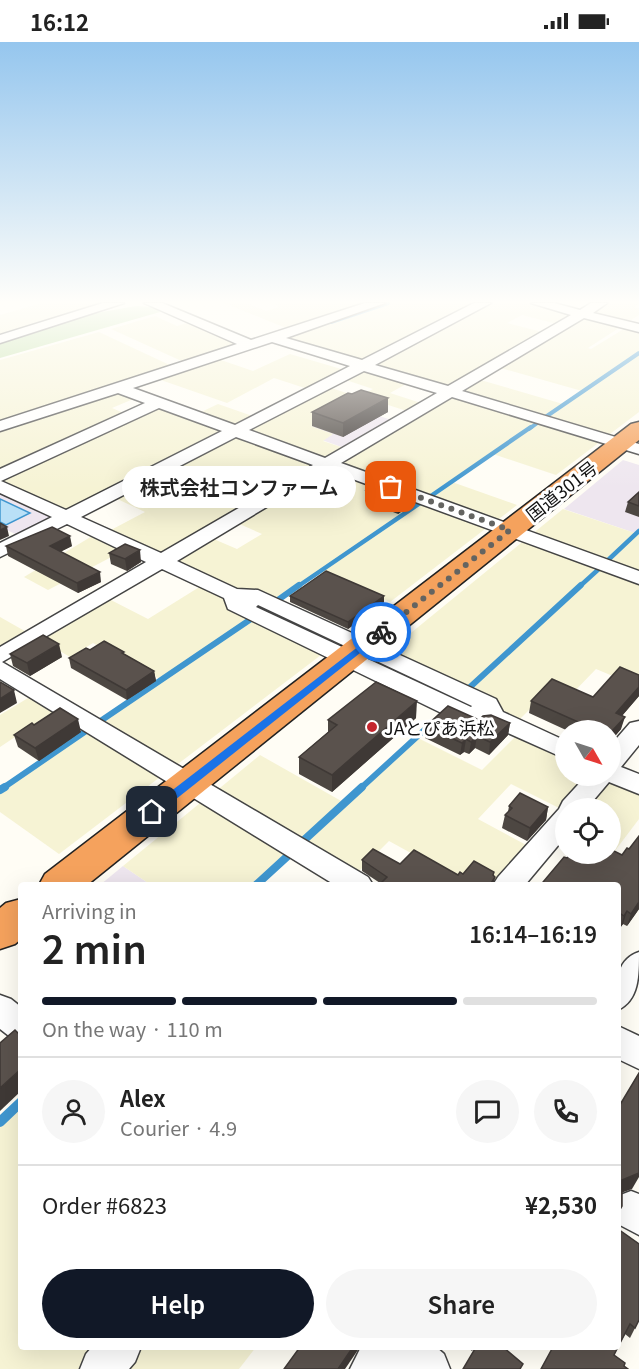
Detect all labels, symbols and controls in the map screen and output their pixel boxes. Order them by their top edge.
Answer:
text: 16:12 [30,5,89,37]
street label: 国道301号 [520,454,602,526]
pin [365,461,416,512]
callout: 株式会社コンファーム [121,466,355,508]
icon: bag [374,470,407,503]
text: 株式会社コンファーム [140,472,338,501]
courier [351,602,411,662]
icon: bike [365,616,398,649]
place label: JAとぴあ浜松 [384,714,495,740]
marker: JAとぴあ浜松 [365,720,379,734]
north arrow [555,720,621,786]
map controls [555,720,621,864]
pin [126,786,177,837]
icon: home [135,795,168,828]
button: locate [555,798,621,864]
text: Arriving in [42,896,137,925]
text: 16:14–16:19 [469,917,597,949]
text: 2 min [42,919,147,975]
text: On the way · 110 m [42,1014,223,1043]
button: person [42,1080,105,1143]
button: chat [456,1080,519,1143]
button: phone [534,1080,597,1143]
text: Alex [120,1081,166,1113]
text: Courier · 4.9 [120,1113,237,1142]
text: Order #6823 [42,1188,167,1220]
text: ¥2,530 [525,1188,597,1220]
button: Help [42,1269,314,1338]
button: Share [326,1269,597,1338]

